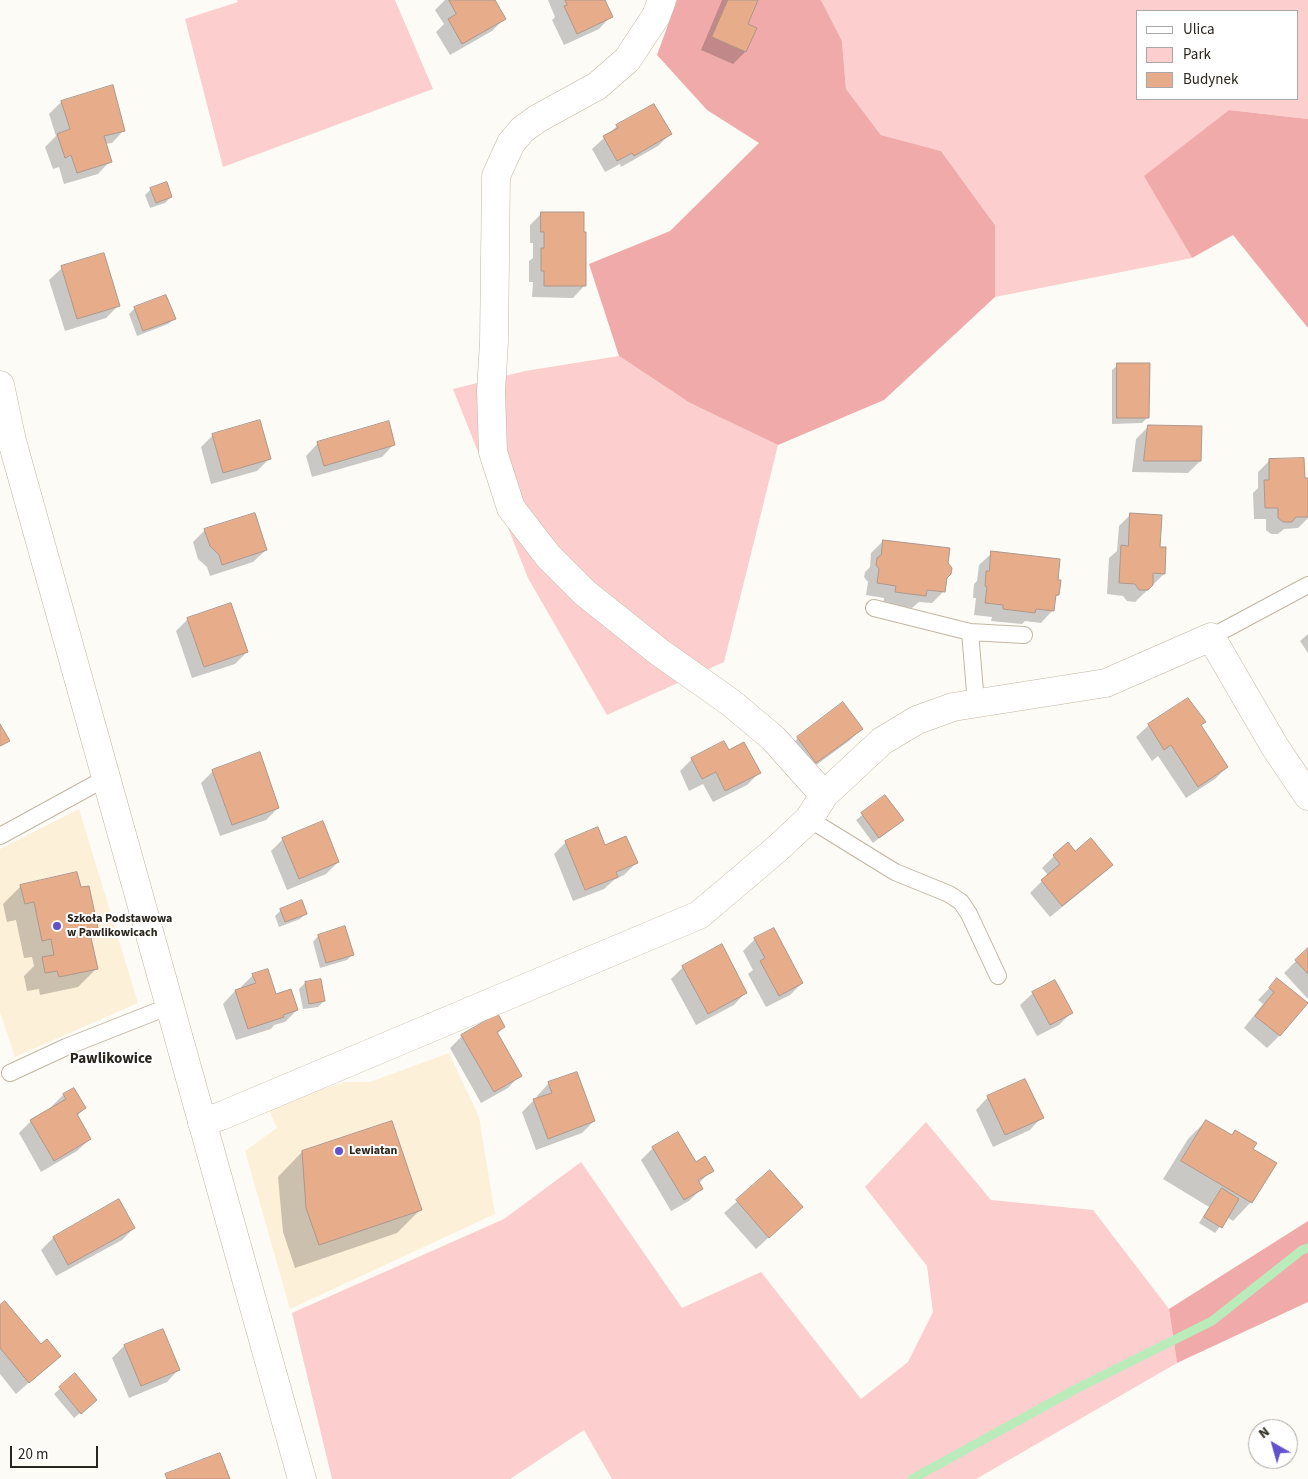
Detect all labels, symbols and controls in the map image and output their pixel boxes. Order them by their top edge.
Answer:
legend [1136,10,1298,100]
text: Ulica [1183,19,1214,40]
text: Park [1183,44,1211,65]
text: Budynek [1183,69,1238,90]
place label: Szkoła Podstawowa w Pawlikowicach [67,912,172,940]
marker: Szkoła Podstawowa w Pawlikowicach [51,920,63,932]
district label: Pawlikowice [70,1051,152,1069]
place label: Lewiatan [349,1144,397,1158]
marker: Lewiatan [333,1145,345,1157]
north arrow [1248,1419,1298,1469]
text: N [1255,1422,1274,1444]
scale bar [12,1436,100,1468]
text: 20 m [18,1444,48,1465]

